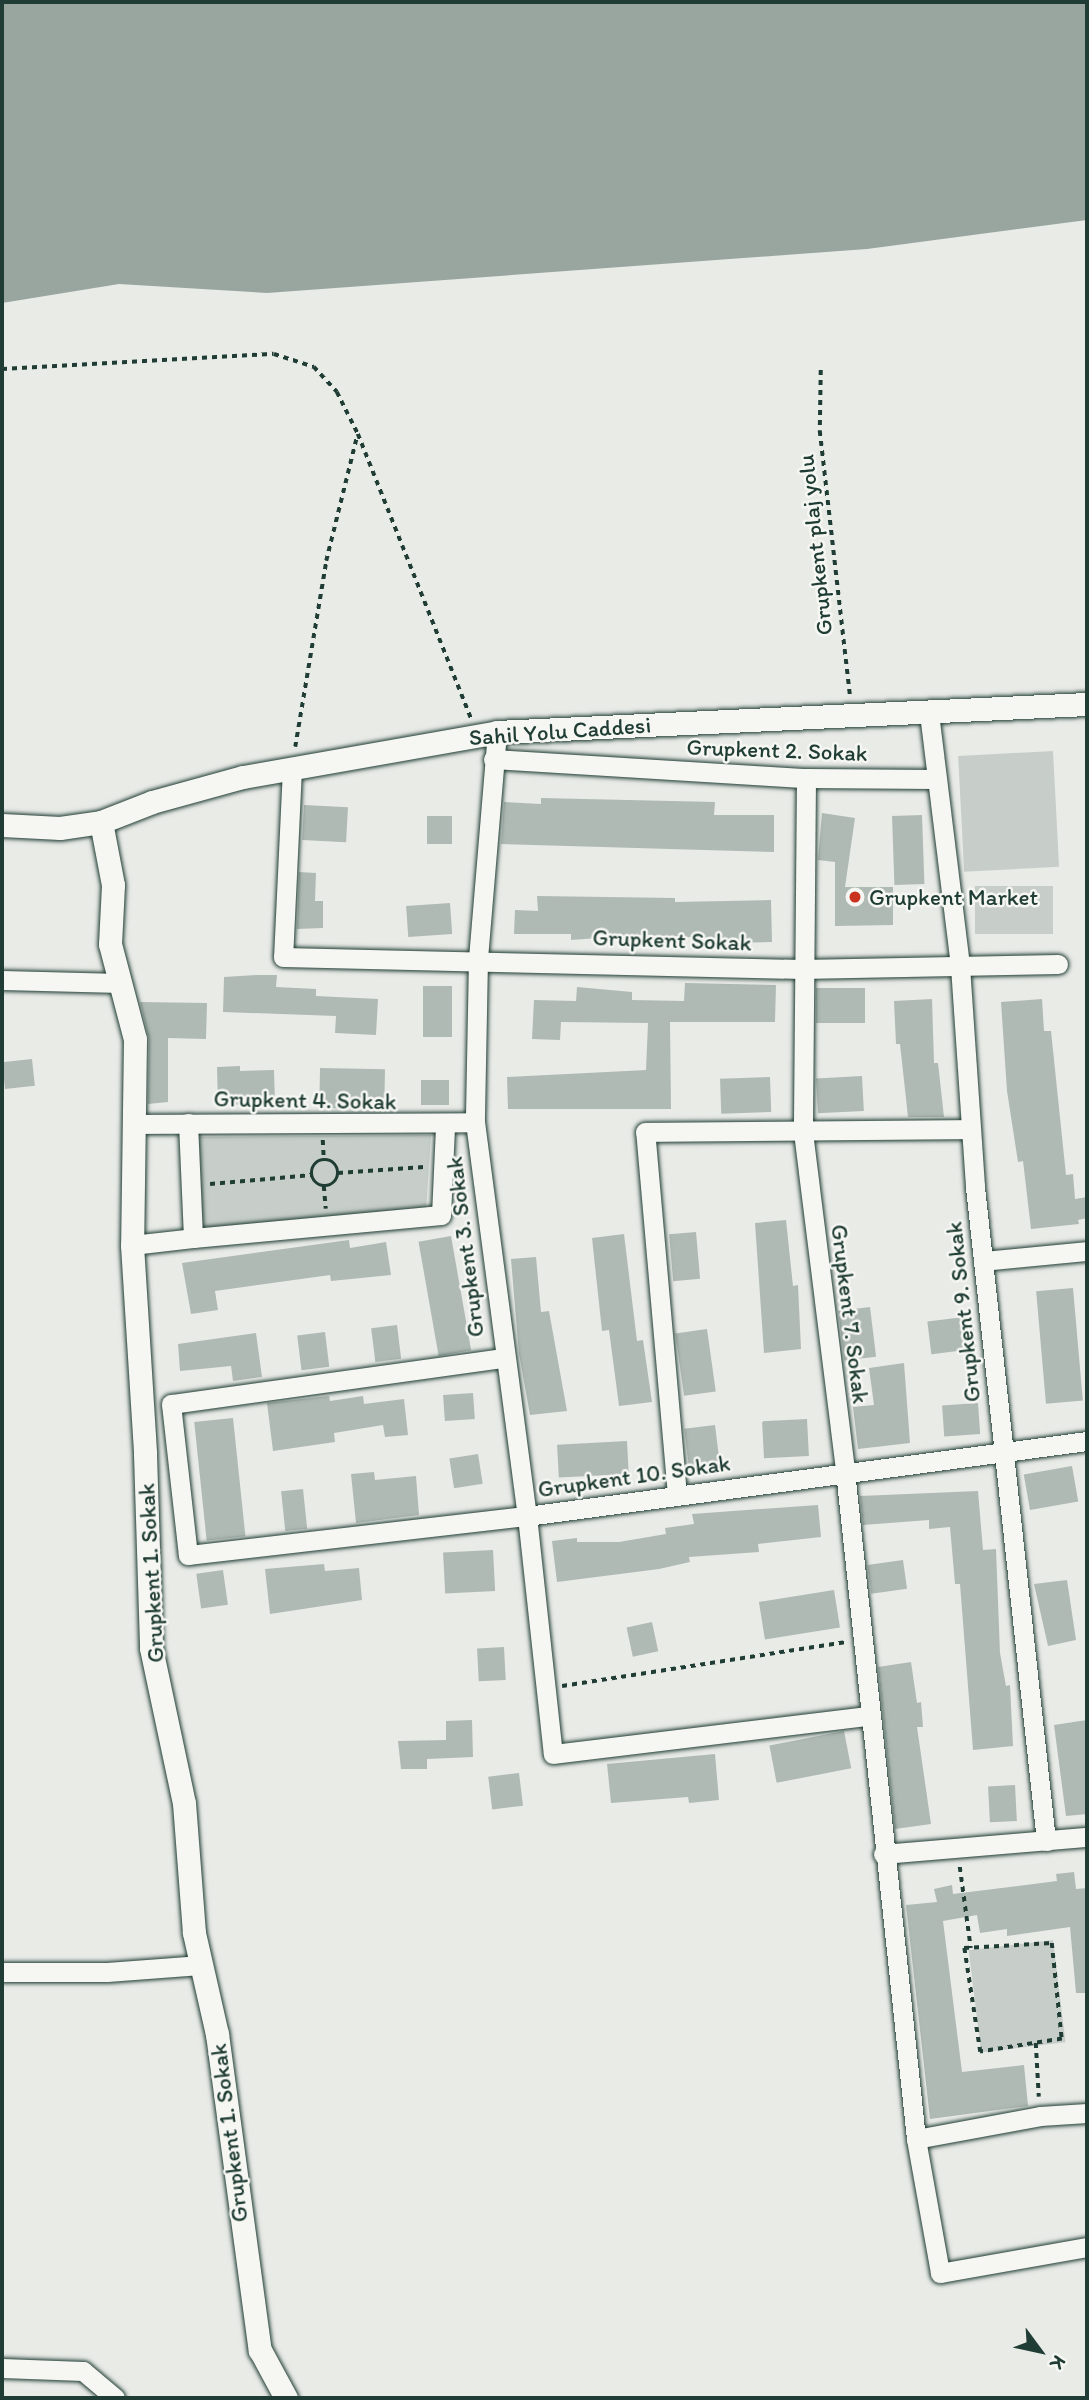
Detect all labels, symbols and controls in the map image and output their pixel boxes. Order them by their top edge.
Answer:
street label: Grupkent plaj yolu [792,453,838,637]
street label: Sahil Yolu Caddesi [469,711,651,751]
street label: Grupkent 2. Sokak [686,733,868,767]
place label: Grupkent Market [869,883,1038,911]
marker: Grupkent Market [847,889,863,905]
street label: Grupkent Sokak [592,923,752,957]
street label: Grupkent 4. Sokak [213,1085,397,1115]
street label: Grupkent 3. Sokak [440,1155,490,1339]
street label: Grupkent 9. Sokak [940,1220,986,1404]
street label: Grupkent 7. Sokak [825,1223,875,1405]
street label: Grupkent 10. Sokak [536,1449,732,1503]
street label: Grupkent 1. Sokak [133,1483,169,1663]
street label: Grupkent 1. Sokak [204,2042,254,2224]
north arrow [1005,2316,1075,2386]
text: K [1045,2351,1071,2374]

